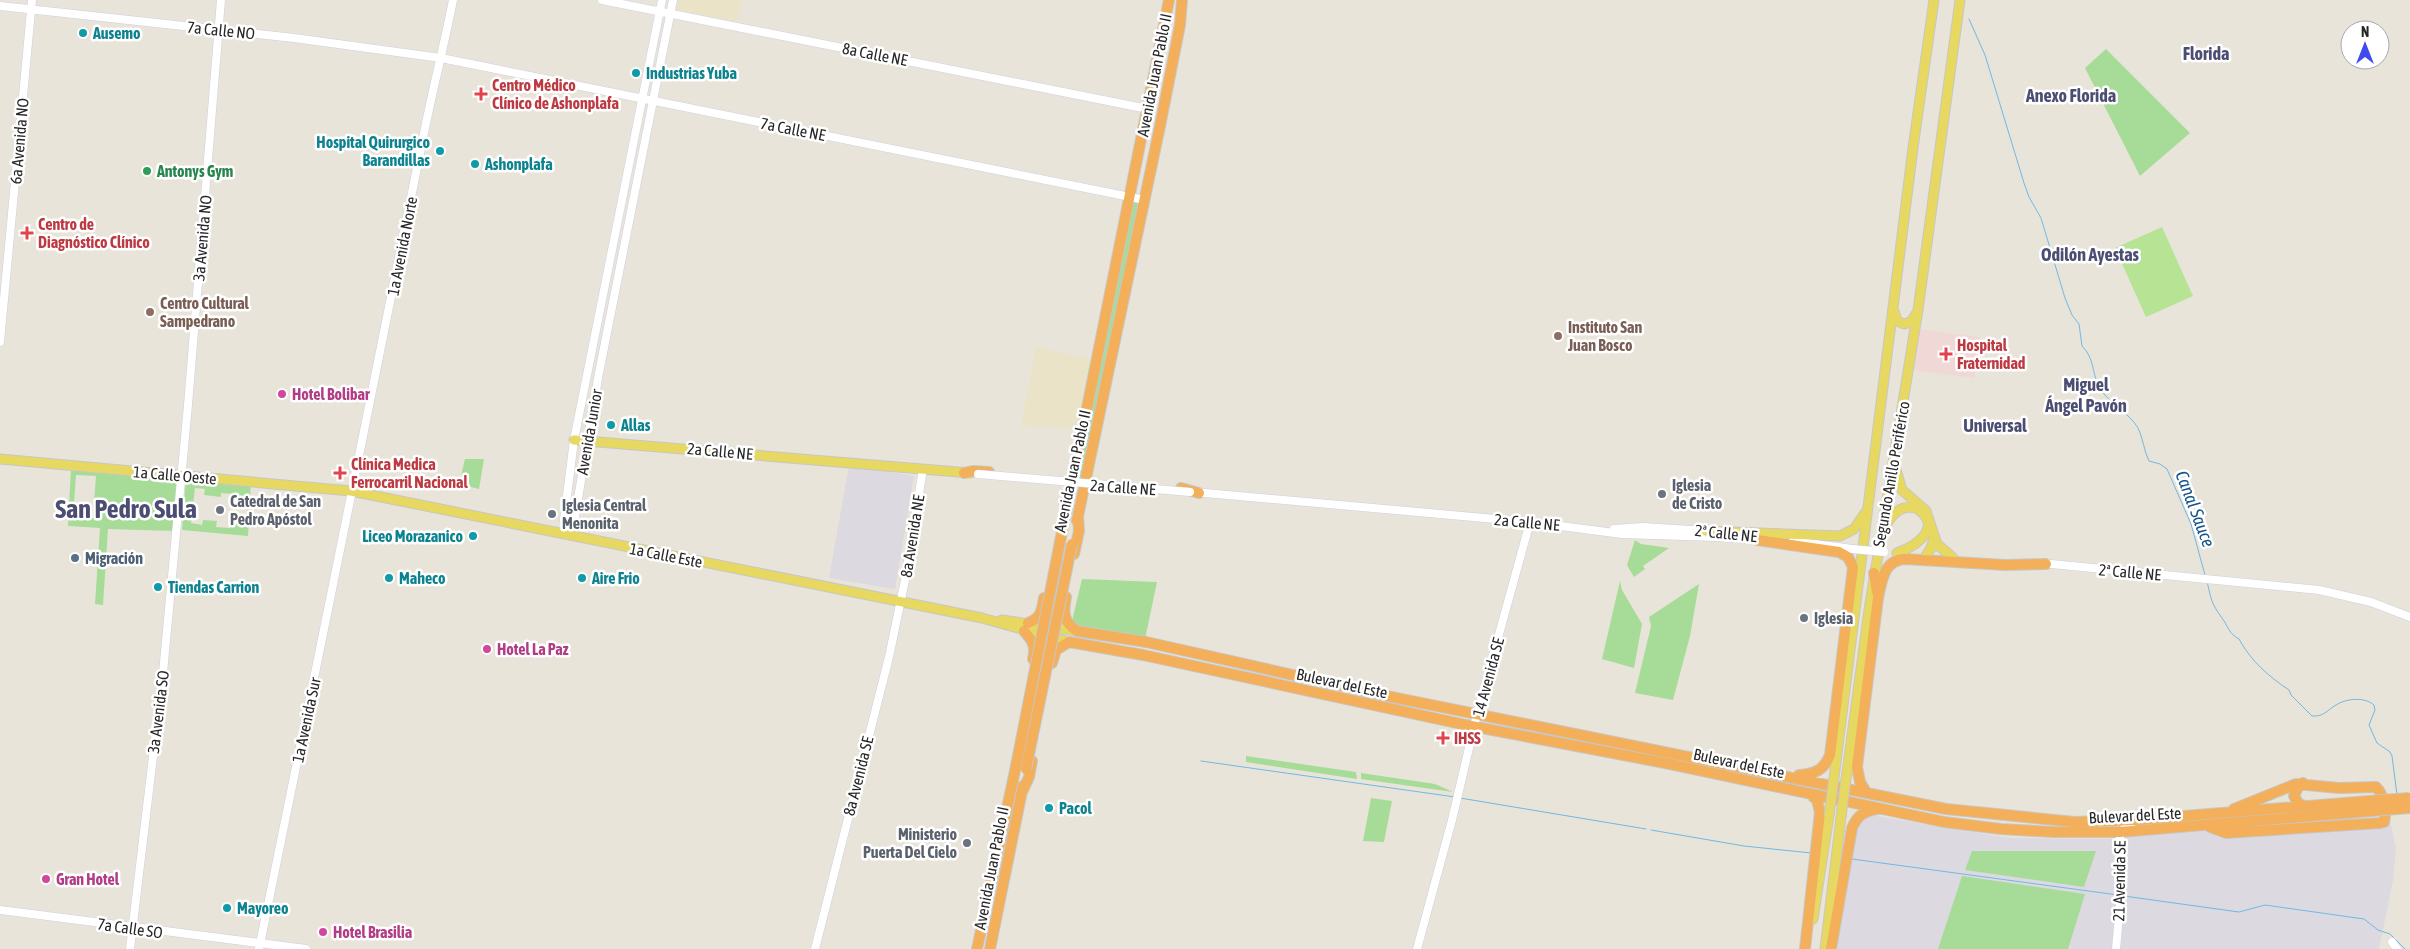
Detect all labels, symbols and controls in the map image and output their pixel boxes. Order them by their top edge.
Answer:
street label: Avenida Juan Pablo II [1133,12,1175,138]
street label: 7a Calle NO [186,17,256,43]
north arrow [2340,20,2390,70]
place label: Ausemo [92,24,141,42]
text: N [2361,24,2369,40]
marker: Ausemo [77,27,89,39]
street label: 8a Calle NE [841,39,909,69]
district label: Florida [2183,43,2229,64]
place label: Industrias Yuba [646,64,737,82]
marker: Industrias Yuba [630,67,642,79]
place label: Centro Médico Clínico de Ashonplafa [492,76,619,112]
district label: Anexo Florida [2025,85,2116,106]
marker: Centro Médico Clínico de Ashonplafa [474,87,488,101]
street label: 6a Avenida NO [6,97,32,185]
street label: 7a Calle NE [759,114,827,144]
place label: Hospital Quirurgico Barandillas [316,133,430,169]
marker: Hospital Quirurgico Barandillas [434,145,446,157]
place label: Ashonplafa [484,155,553,173]
marker: Ashonplafa [469,158,481,170]
place label: Antonys Gym [156,162,233,180]
marker: Antonys Gym [141,165,153,177]
street label: 3a Avenida NO [189,194,215,282]
street label: 1a Avenida Norte [384,195,420,297]
place label: Centro de Diagnóstico Clínico [38,215,150,251]
marker: Centro de Diagnóstico Clínico [20,226,34,240]
district label: Odilón Ayestas [2041,244,2140,265]
place label: Centro Cultural Sampedrano [160,294,250,330]
marker: Centro Cultural Sampedrano [144,306,156,318]
place label: Instituto San Juan Bosco [1567,318,1642,354]
marker: Instituto San Juan Bosco [1552,330,1564,342]
place label: Hospital Fraternidad [1957,336,2026,372]
marker: Hospital Fraternidad [1939,347,1953,361]
district label: Miguel Ángel Pavón [2044,374,2127,416]
place label: Hotel Bolibar [292,385,370,403]
street label: Avenida Junior [573,387,605,476]
marker: Hotel Bolibar [276,388,288,400]
street label: Segundo Anillo Periférico [1869,400,1914,549]
street label: Avenida Juan Pablo II [1050,408,1094,534]
district label: Universal [1963,415,2027,436]
place label: Allas [620,416,651,434]
marker: Allas [605,419,617,431]
street label: 2a Calle NE [686,439,754,463]
place label: Clínica Medica Ferrocarril Nacional [351,455,468,491]
street label: 1a Calle Oeste [133,462,217,488]
marker: Clínica Medica Ferrocarril Nacional [333,466,347,480]
water label: Canal Sauce [2171,468,2220,550]
street label: 2a Calle NE [1090,476,1157,498]
place label: Iglesia de Cristo [1672,476,1723,512]
marker: Iglesia de Cristo [1656,488,1668,500]
place label: Catedral de San Pedro Apóstol [230,492,321,528]
street label: 8a Avenida NE [897,493,927,579]
district label: San Pedro Sula [55,494,197,524]
place label: Iglesia Central Menonita [562,496,647,532]
marker: Catedral de San Pedro Apóstol [214,504,226,516]
marker: Iglesia Central Menonita [546,508,558,520]
street label: 2a Calle NE [1493,510,1561,534]
street label: 2ª Calle NE [1694,521,1758,545]
place label: Liceo Morazanico [362,527,463,545]
marker: Liceo Morazanico [467,530,479,542]
street label: 1a Calle Este [628,539,704,571]
place label: Migración [85,549,143,567]
marker: Migración [69,552,81,564]
street label: 2ª Calle NE [2098,560,2162,584]
place label: Maheco [399,569,446,587]
place label: Aire Frio [591,569,640,587]
marker: Maheco [383,572,395,584]
marker: Aire Frio [576,572,588,584]
place label: Tiendas Carrion [168,578,260,596]
marker: Tiendas Carrion [152,581,164,593]
place label: Iglesia [1814,609,1853,627]
marker: Iglesia [1798,612,1810,624]
street label: 14 Avenida SE [1469,635,1507,718]
place label: Hotel La Paz [497,640,569,658]
marker: Hotel La Paz [481,643,493,655]
street label: Bulevar del Este [1295,665,1389,701]
street label: 3a Avenida SO [144,670,172,754]
street label: 1a Avenida Sur [288,676,324,764]
place label: IHSS [1454,729,1481,747]
marker: IHSS [1436,731,1450,745]
street label: 8a Avenida SE [839,734,877,817]
street label: Bulevar del Este [1692,745,1786,781]
place label: Pacol [1059,799,1092,817]
marker: Pacol [1043,802,1055,814]
street label: Bulevar del Este [2088,804,2182,826]
street label: Avenida Juan Pablo II [970,805,1012,931]
place label: Ministerio Puerta Del Cielo [863,825,957,861]
marker: Ministerio Puerta Del Cielo [961,837,973,849]
street label: 21 Avenida SE [2109,840,2129,922]
place label: Gran Hotel [56,870,120,888]
marker: Gran Hotel [40,873,52,885]
place label: Mayoreo [237,899,289,917]
marker: Mayoreo [221,902,233,914]
street label: 7a Calle SO [96,915,164,941]
place label: Hotel Brasilia [333,923,412,941]
marker: Hotel Brasilia [317,926,329,938]

